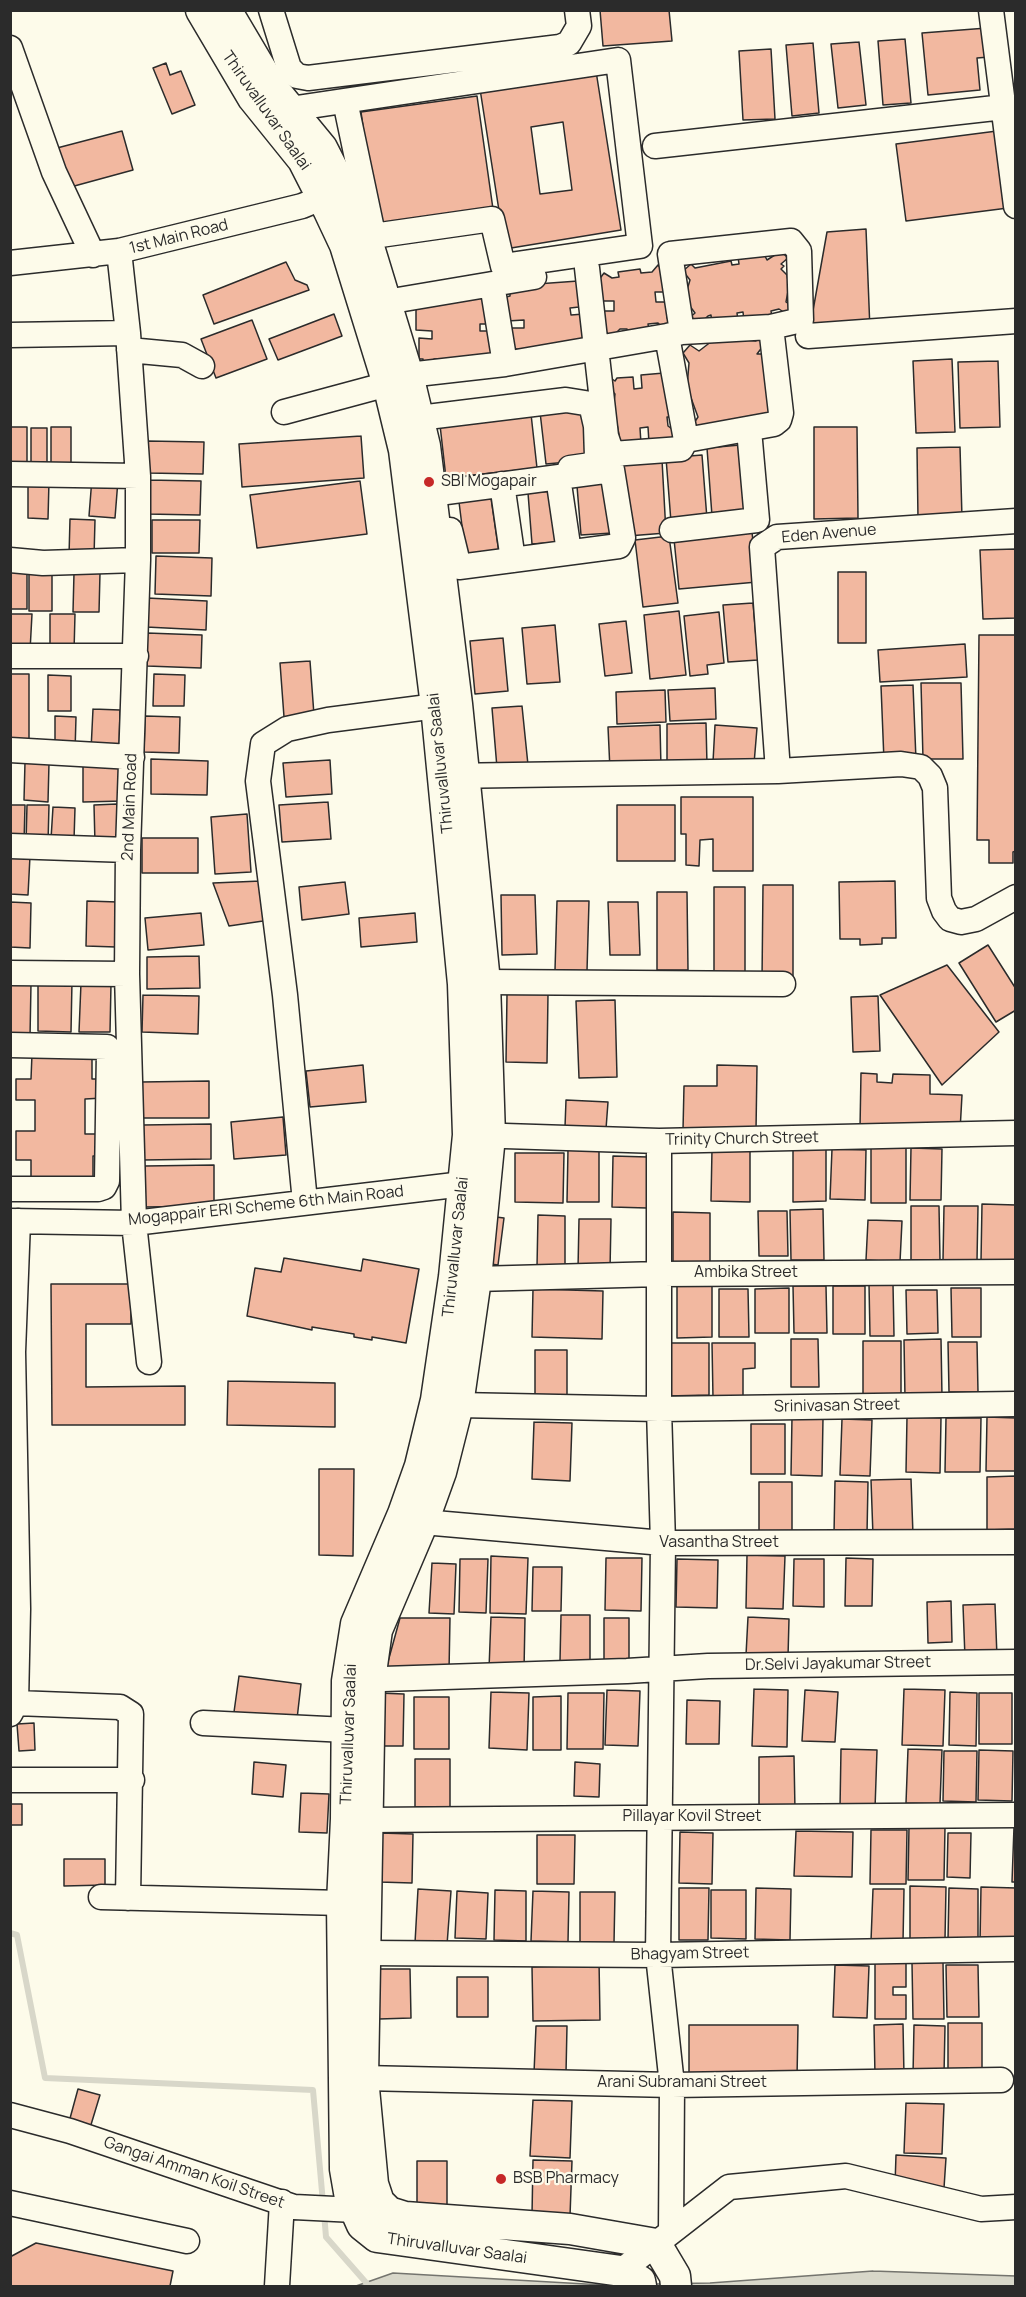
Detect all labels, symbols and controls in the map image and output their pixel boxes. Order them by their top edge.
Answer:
street label: Thiruvalluvar Saalai [218,48,314,174]
street label: 1st Main Road [128,215,230,259]
place label: SBI Mogapair [441,472,537,492]
marker: SBI Mogapair [422,475,436,489]
street label: Eden Avenue [781,520,877,548]
street label: Thiruvalluvar Saalai [424,692,458,834]
street label: 2nd Main Road [119,753,141,861]
street label: Trinity Church Street [665,1128,819,1150]
street label: Thiruvalluvar Saalai [439,1176,473,1318]
street label: Mogappair ERI Scheme 6th Main Road [127,1182,405,1230]
street label: Ambika Street [694,1263,798,1283]
street label: Srinivasan Street [774,1395,900,1417]
street label: Vasantha Street [659,1533,779,1553]
street label: Dr.Selvi Jayakumar Street [745,1653,931,1675]
street label: Thiruvalluvar Saalai [337,1663,361,1805]
street label: Pillayar Kovil Street [622,1807,762,1827]
street label: Bhagyam Street [631,1943,749,1965]
street label: Arani Subramani Street [597,2073,767,2093]
street label: Gangai Amman Koil Street [101,2133,287,2213]
place label: BSB Pharmacy [513,2169,619,2189]
marker: BSB Pharmacy [494,2172,508,2186]
street label: Thiruvalluvar Saalai [386,2230,528,2268]

